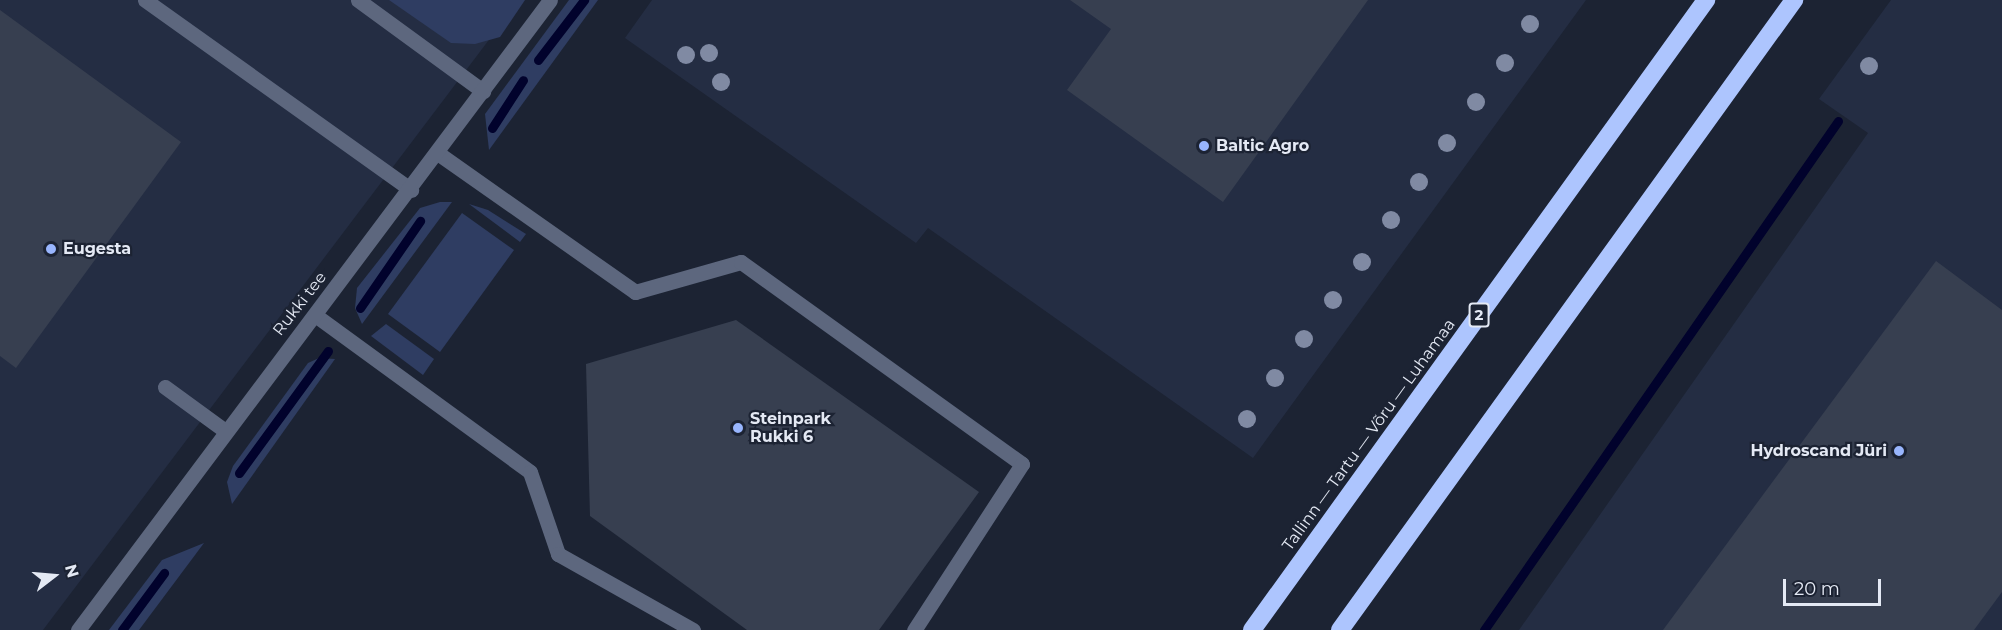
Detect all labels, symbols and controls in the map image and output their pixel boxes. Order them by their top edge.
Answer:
place label: Baltic Agro [1216,136,1309,156]
marker: Baltic Agro [1197,139,1211,153]
place label: Eugesta [63,239,131,259]
marker: Eugesta [44,242,58,256]
street label: Rukki tee [269,268,331,340]
road number: 2 [1468,303,1490,327]
street label: Tallinn — Tartu — Võru — Luhamaa [1278,315,1460,555]
place label: Steinpark Rukki 6 [750,409,831,447]
marker: Steinpark Rukki 6 [731,421,745,435]
place label: Hydroscand Jüri [1751,441,1887,461]
marker: Hydroscand Jüri [1892,444,1906,458]
north arrow [24,546,84,606]
text: N [61,562,83,580]
scale bar [1786,567,1884,605]
text: 20 m [1794,578,1840,600]

